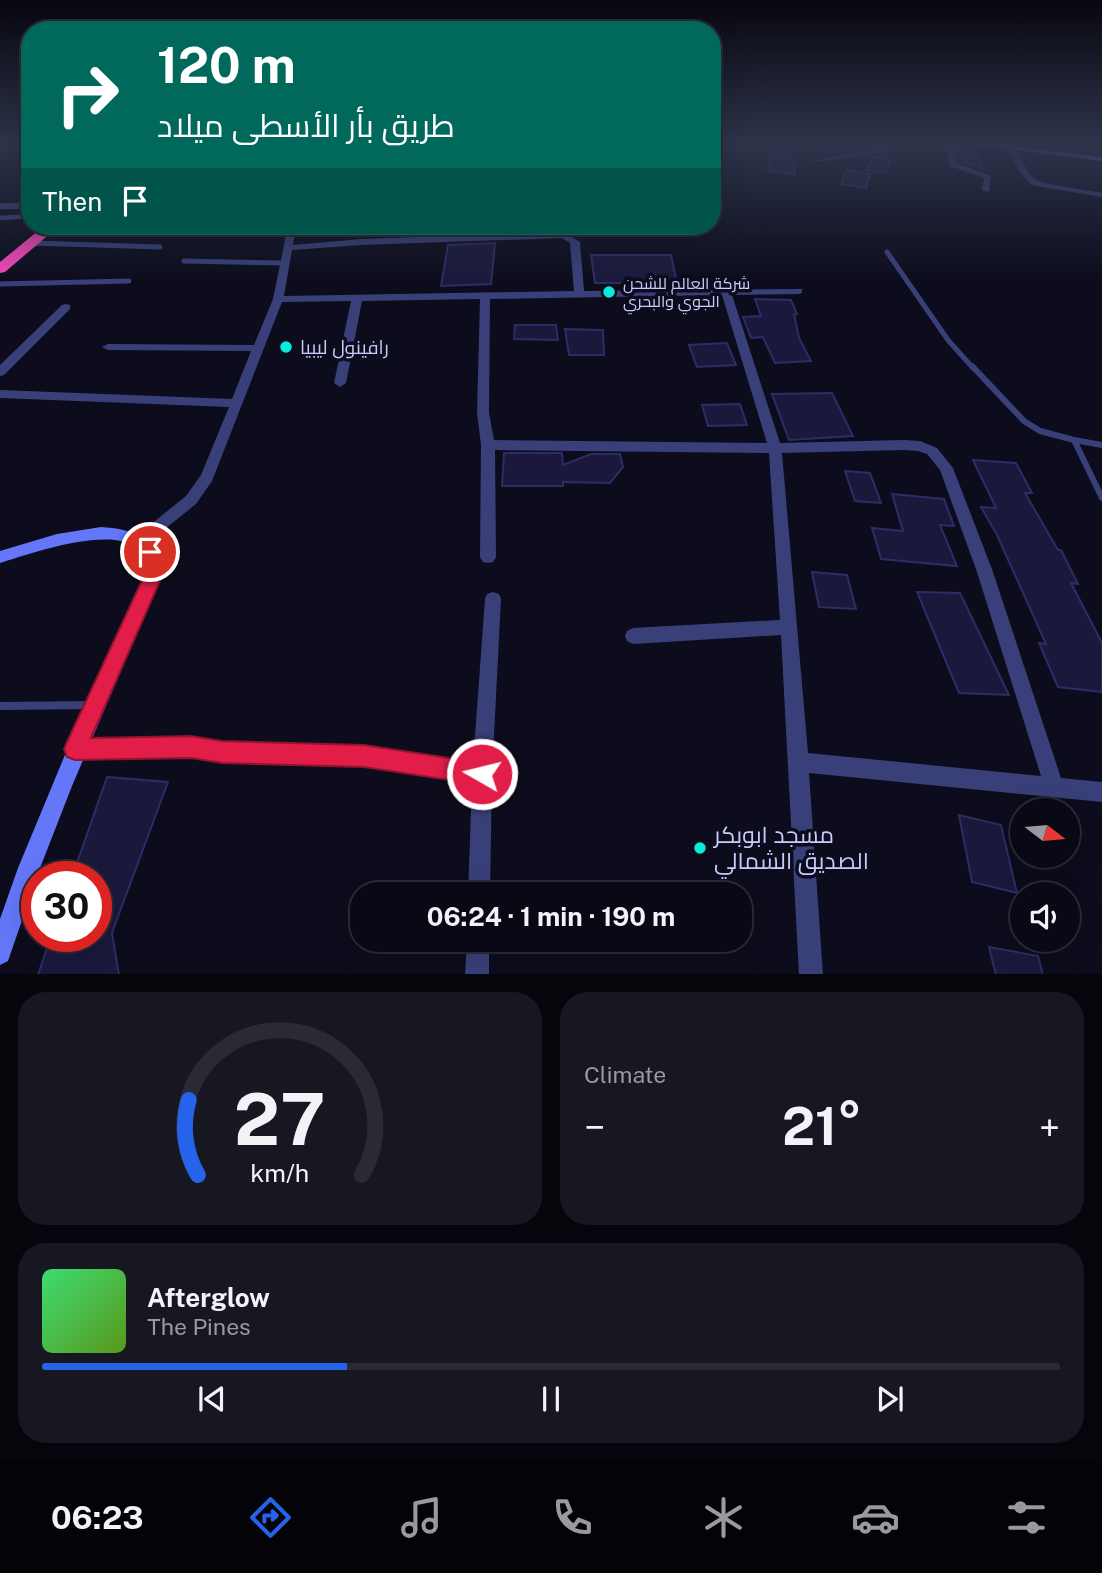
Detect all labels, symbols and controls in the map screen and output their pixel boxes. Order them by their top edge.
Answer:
text: 120 m [157,36,296,94]
icon: right [42,49,133,140]
text: طريق بأر الأسطى ميلاد [157,107,455,144]
icon: arrive [116,182,154,220]
text: Then [42,186,102,217]
place label: شركة العالم للشحن الجوي والبحري [623,274,750,315]
marker: شركة العالم للشحن الجوي والبحري [601,284,617,300]
place label: رافينول ليبيا [300,336,389,359]
marker: رافينول ليبيا [278,339,294,355]
pin [120,522,180,582]
icon: arrive [131,533,169,571]
position arrow [445,737,519,811]
north arrow [1010,798,1080,868]
map controls [1010,798,1080,952]
place label: مسجد ابوبكر الصديق الشمالي [712,821,869,879]
marker: مسجد ابوبكر الصديق الشمالي [692,840,708,856]
speed limit sign: 30 [21,861,112,952]
button: sound [1010,882,1080,952]
text: 06:24 · 1 min · 190 m [427,901,675,932]
text: Climate [584,1061,666,1088]
text: 27 [234,1076,326,1161]
text: 21° [782,1096,862,1157]
text: − [584,1105,605,1150]
text: + [1039,1105,1060,1150]
text: km/h [251,1157,309,1187]
text: Afterglow [147,1282,270,1313]
text: The Pines [147,1313,251,1340]
icon: previous [193,1380,231,1418]
icon: pause [532,1380,570,1418]
icon: next [871,1380,909,1418]
icon: directions [246,1493,295,1542]
icon: music [397,1493,446,1542]
icon: phone [548,1493,597,1542]
icon: climate [699,1493,748,1542]
icon: car [851,1493,900,1542]
icon: filters [1002,1493,1051,1542]
text: 06:23 [51,1499,144,1536]

